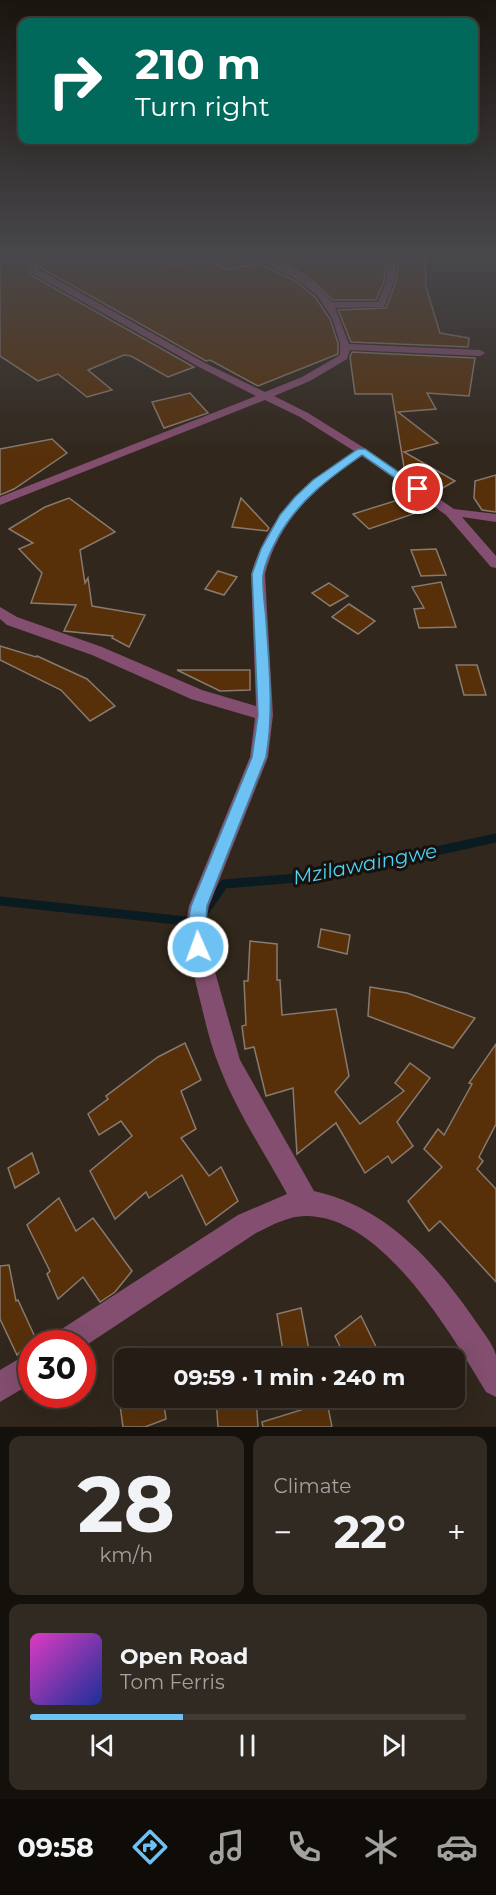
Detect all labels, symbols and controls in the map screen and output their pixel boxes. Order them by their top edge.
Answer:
text: 210 m [135,38,261,90]
icon: right [36,42,114,120]
text: Turn right [135,90,270,123]
pin [392,463,443,514]
icon: arrive [401,472,434,505]
water label: Mzilawaingwe [291,838,439,890]
position arrow [166,915,230,979]
speed limit sign: 30 [18,1330,96,1408]
text: 09:59 · 1 min · 240 m [174,1364,405,1391]
text: 28 [77,1456,175,1552]
text: Climate [274,1474,351,1498]
text: 22° [334,1504,406,1559]
text: − [274,1512,292,1552]
text: + [447,1512,466,1552]
text: km/h [100,1543,153,1567]
text: Open Road [120,1643,248,1670]
text: Tom Ferris [120,1670,225,1694]
icon: previous [86,1729,119,1762]
icon: pause [231,1729,264,1762]
icon: next [377,1729,410,1762]
icon: directions [129,1826,171,1868]
icon: music [206,1826,248,1868]
icon: phone [283,1826,325,1868]
icon: climate [360,1826,402,1868]
icon: car [436,1826,478,1868]
text: 09:58 [17,1831,94,1864]

